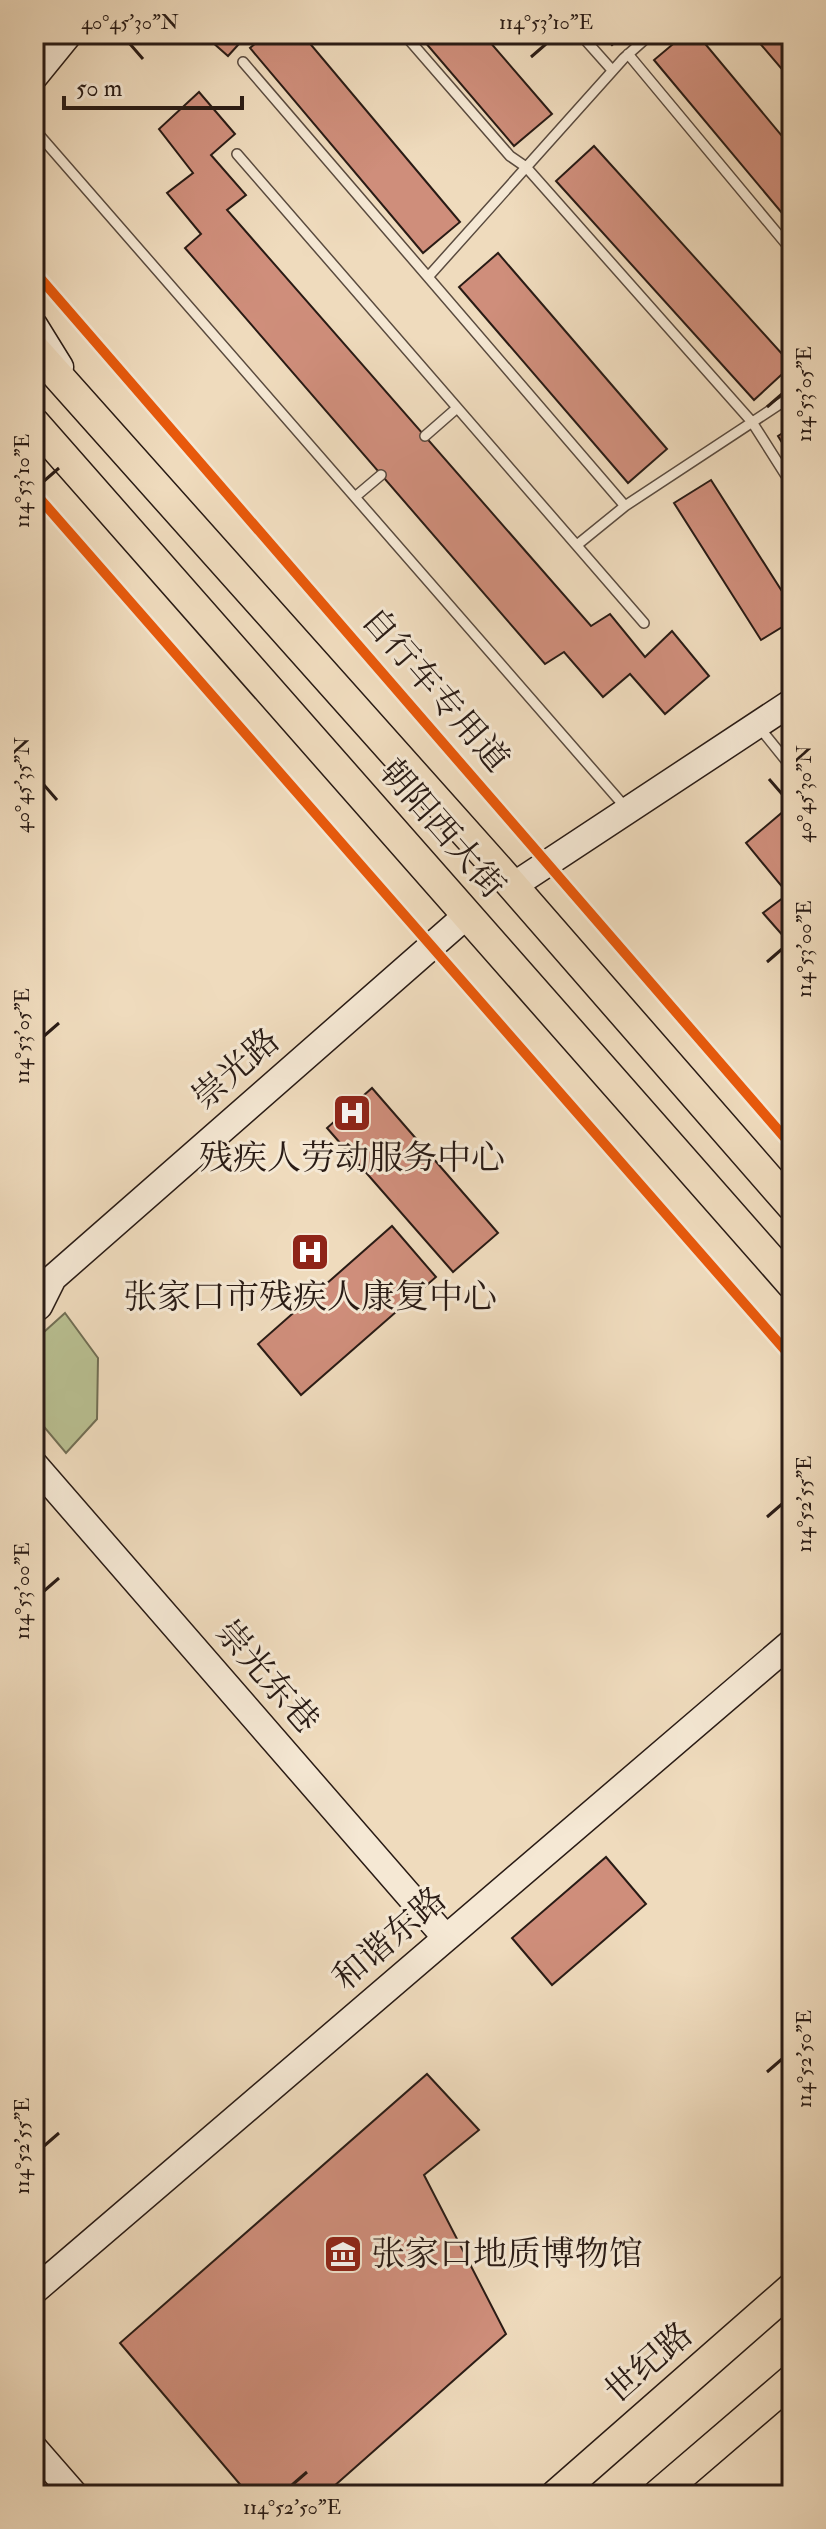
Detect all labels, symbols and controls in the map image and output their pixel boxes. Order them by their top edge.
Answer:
text: 40°45'30"N [81,10,179,35]
text: 114°53'10"E [499,10,593,35]
scale bar [64,60,242,110]
text: 50 m [76,73,123,104]
text: 114°53'05"E [792,346,817,442]
text: 114°53'10"E [10,434,35,528]
street label: 自行车专用道 [352,599,518,781]
text: 40°45'35"N [10,737,35,833]
text: 40°45'30"N [792,745,817,843]
street label: 朝阳西大街 [370,751,514,907]
text: 114°53'00"E [792,900,817,998]
text: 114°53'05"E [10,988,35,1084]
street label: 崇光路 [183,1019,289,1119]
hospital icon: 残疾人劳动服务中心 [331,1092,373,1134]
place label: 残疾人劳动服务中心 [199,1137,505,1180]
hospital icon: 张家口市残疾人康复中心 [289,1231,331,1273]
place label: 张家口市残疾人康复中心 [123,1276,497,1319]
text: 114°52'55"E [792,1456,817,1552]
text: 114°53'00"E [10,1542,35,1640]
street label: 崇光东巷 [206,1612,328,1742]
street label: 和谐东路 [325,1878,455,2000]
text: 114°52'50"E [792,2010,817,2108]
text: 114°52'55"E [10,2098,35,2194]
museum icon: 张家口地质博物馆 [322,2233,364,2275]
place label: 张家口地质博物馆 [371,2233,643,2276]
street label: 世纪路 [596,2313,702,2413]
text: 114°52'50"E [243,2495,341,2520]

